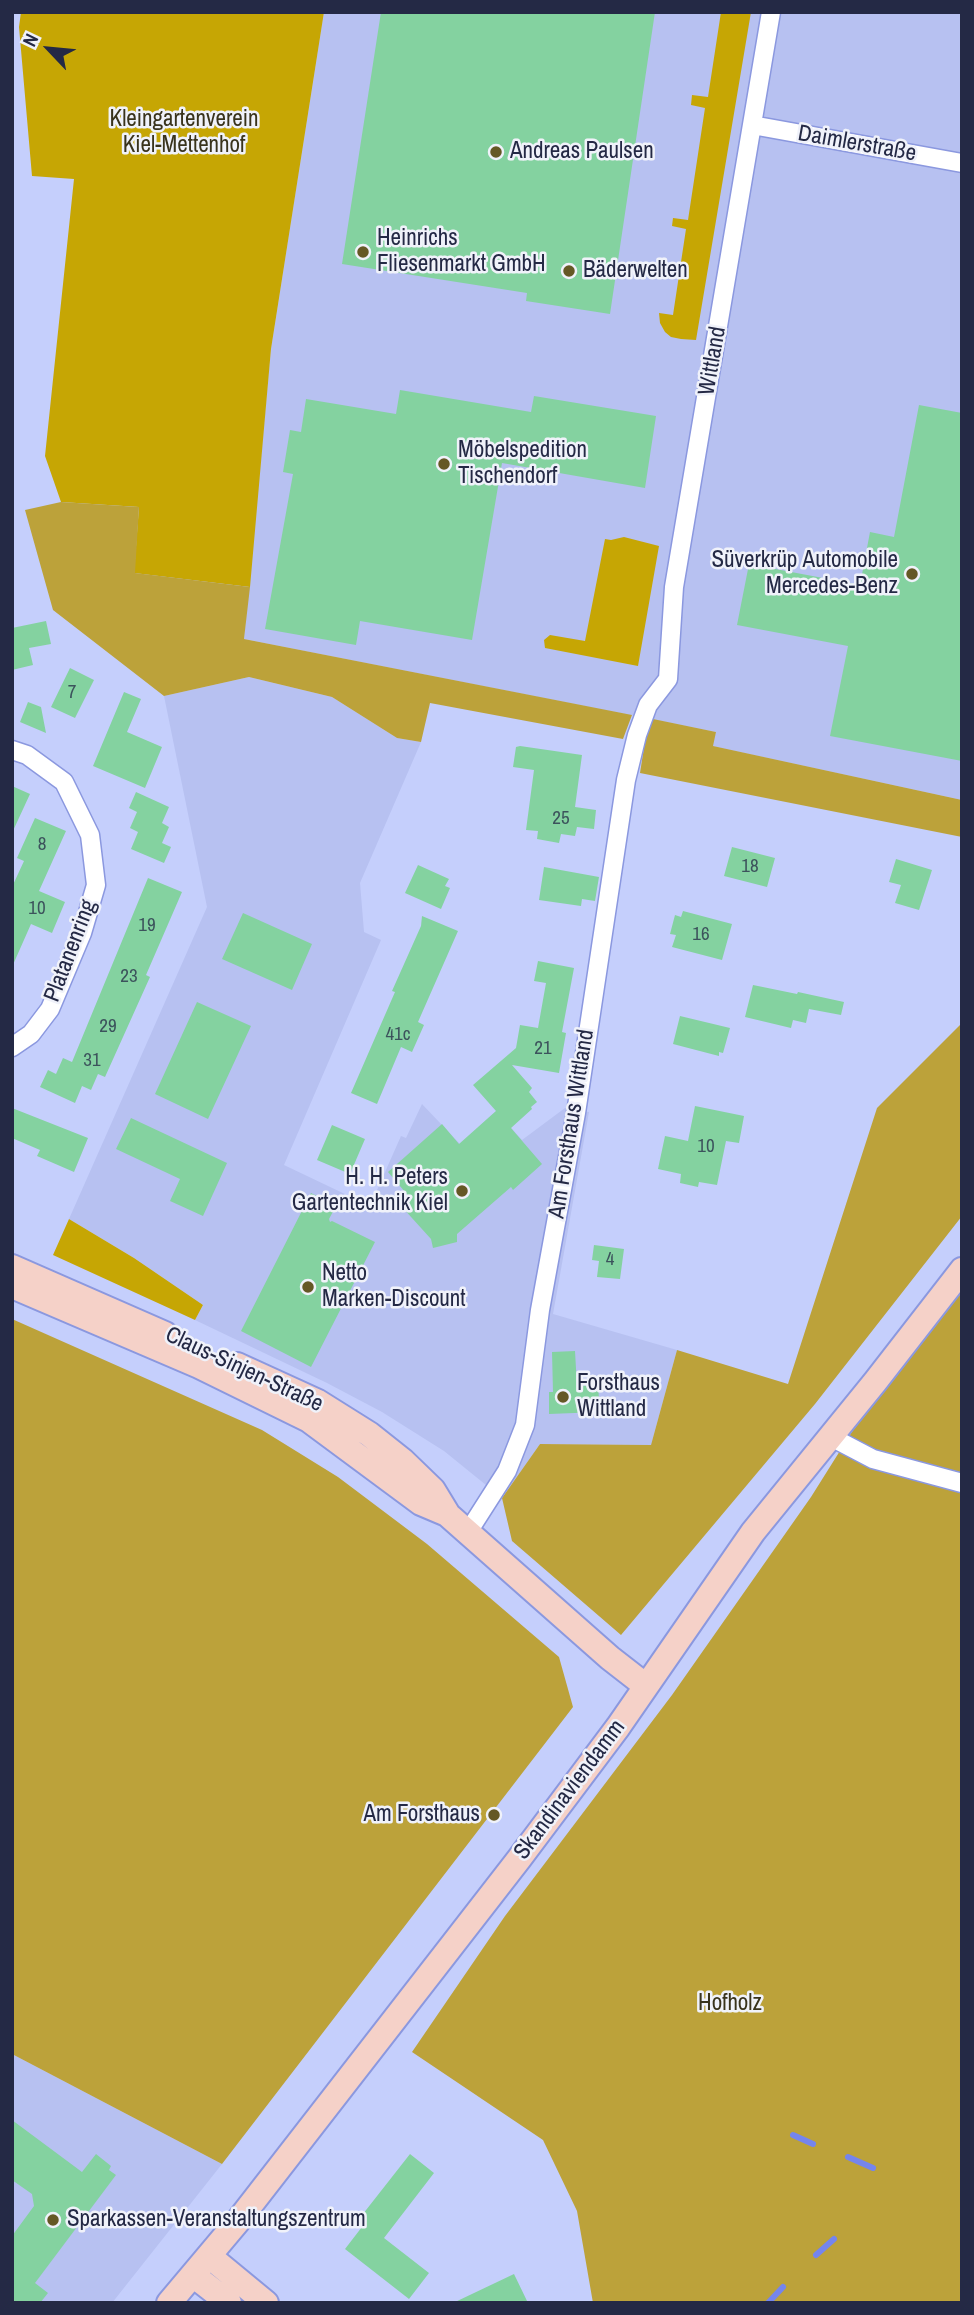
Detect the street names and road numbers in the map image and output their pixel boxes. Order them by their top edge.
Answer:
street label: Daimlerstraße [796,120,918,168]
street label: Wittland [693,325,733,397]
street label: Platanenring [39,896,103,1006]
street label: Am Forsthaus Wittland [543,1028,601,1220]
street label: Claus-Sinjen-Straße [161,1321,327,1419]
street label: Skandinaviendamm [509,1715,631,1865]

